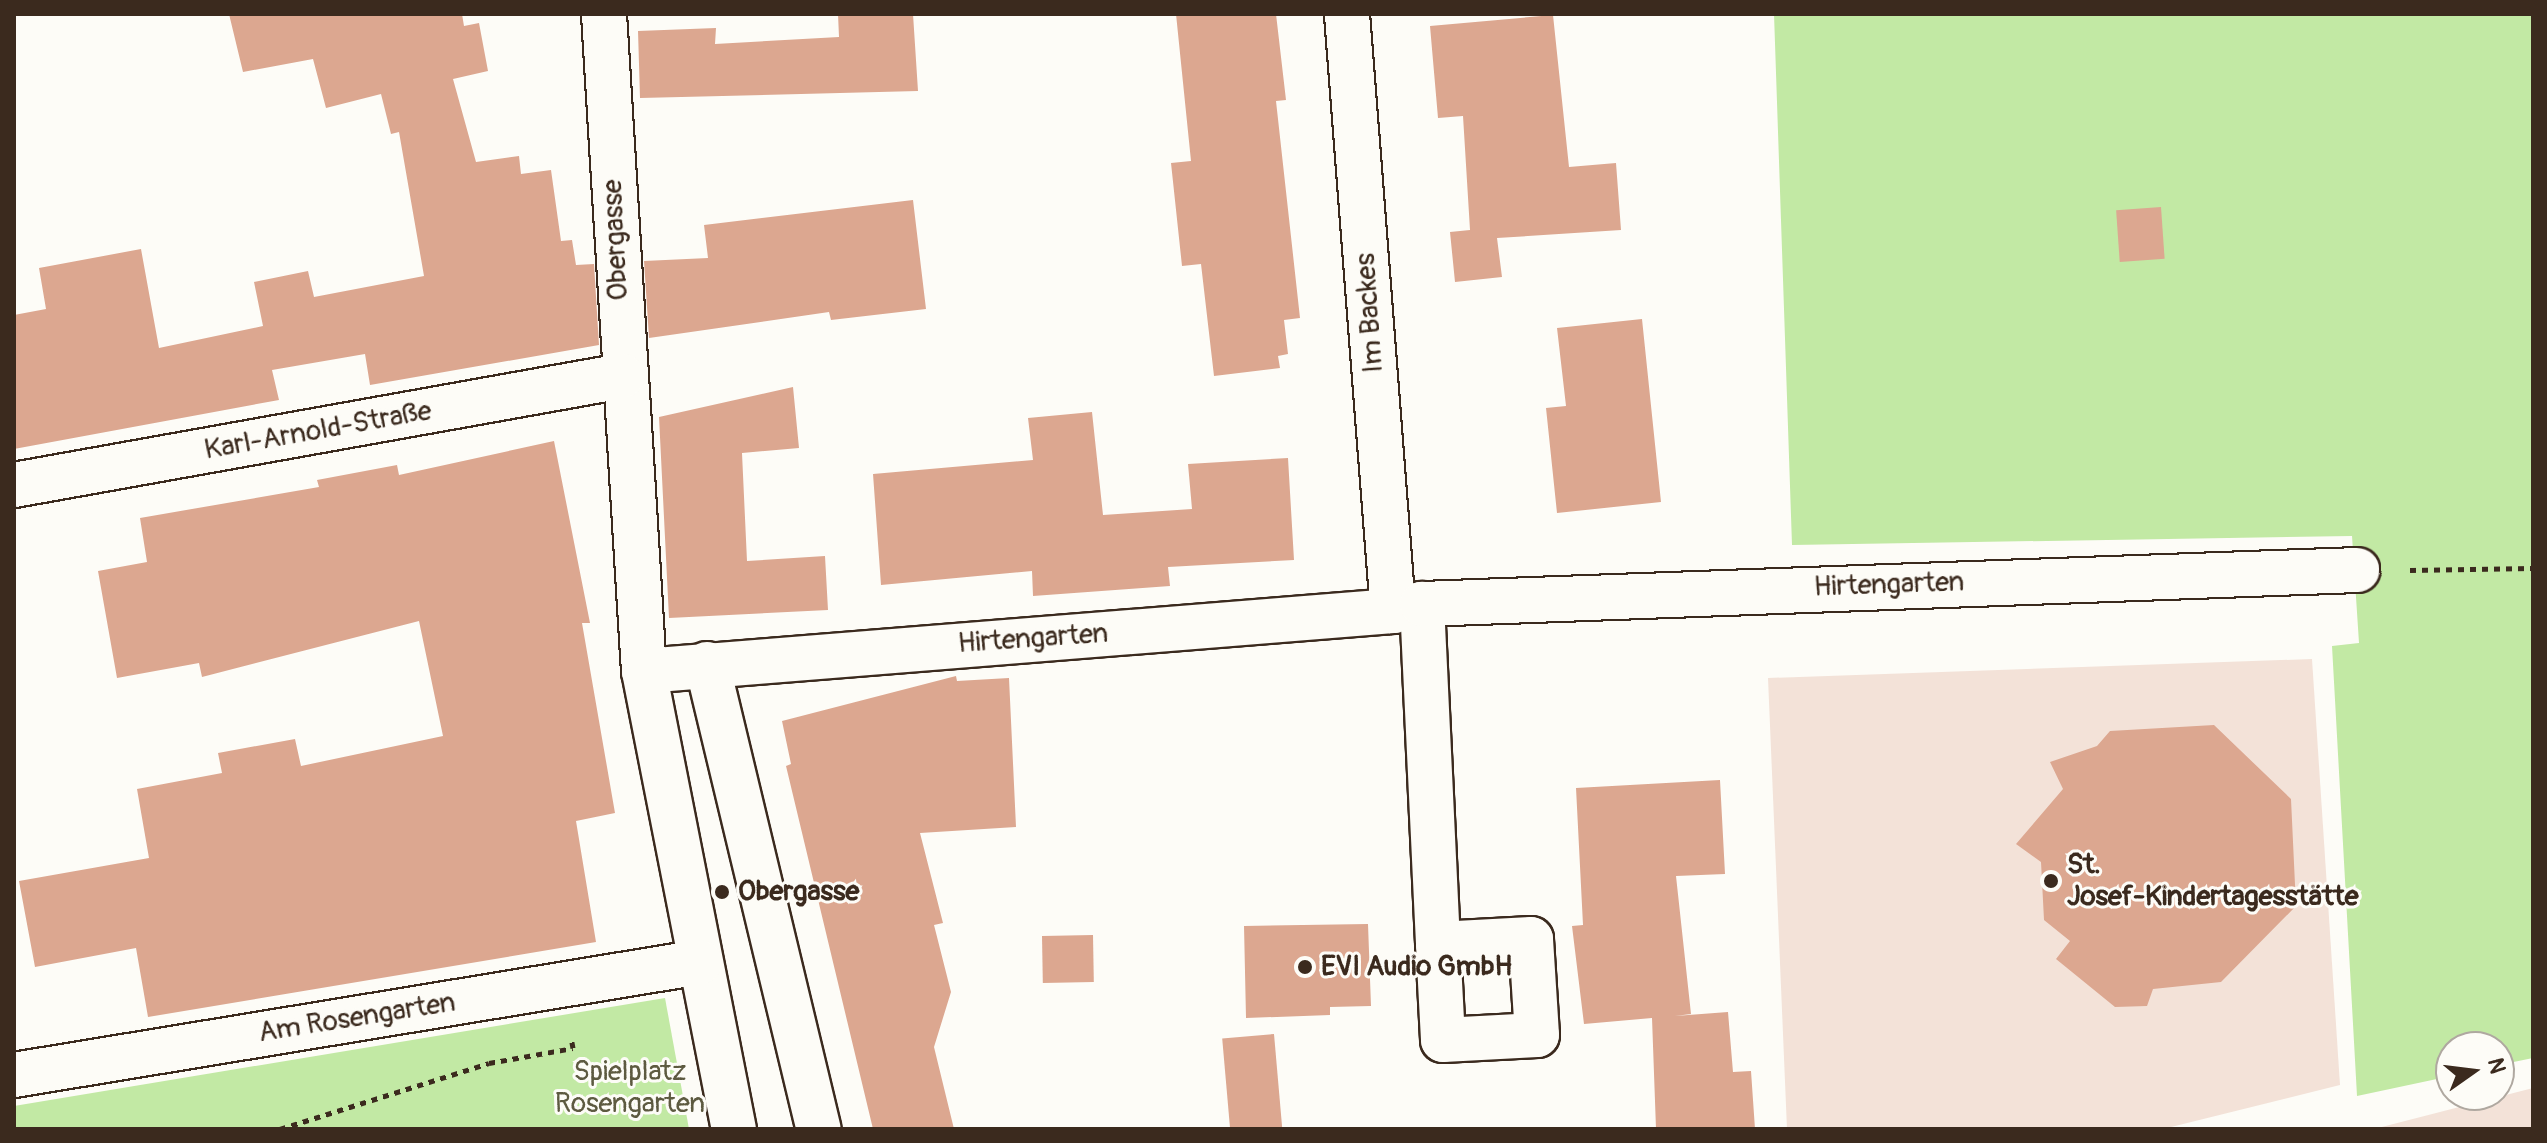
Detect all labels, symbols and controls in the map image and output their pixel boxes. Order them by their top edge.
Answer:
street label: Obergasse [596,179,636,301]
street label: Im Backes [1349,252,1391,374]
street label: Karl-Arnold-Straße [202,394,434,468]
street label: Hirtengarten [1813,566,1965,604]
street label: Hirtengarten [957,617,1109,661]
place label: St. Josef-Kindertagesstätte [2067,848,2359,914]
marker: St. Josef-Kindertagesstätte [2042,872,2060,890]
place label: Obergasse [738,875,859,909]
marker: Obergasse [713,883,731,901]
place label: EVI Audio GmbH [1321,950,1512,984]
marker: EVI Audio GmbH [1296,958,1314,976]
street label: Am Rosengarten [256,986,458,1050]
north arrow [2435,1031,2515,1111]
park label: Spielplatz Rosengarten [555,1055,705,1121]
text: N [2481,1055,2512,1076]

